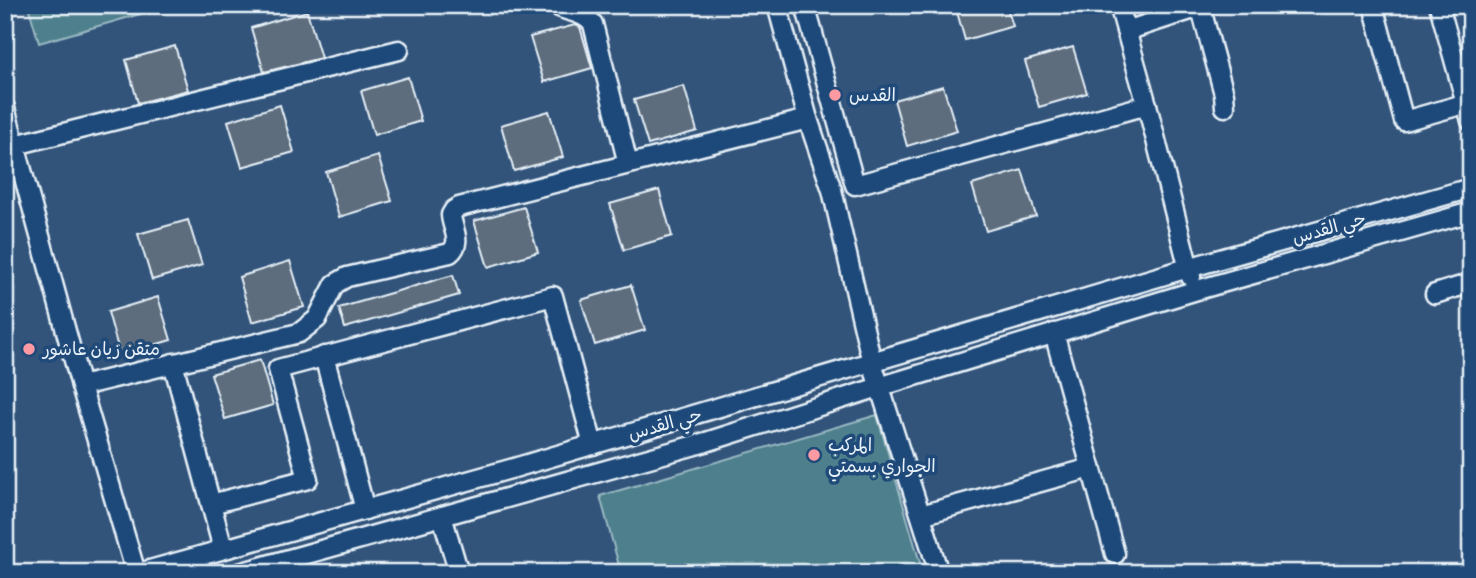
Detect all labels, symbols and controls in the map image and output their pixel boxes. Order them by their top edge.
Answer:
place label: القدس [849,84,896,107]
marker: القدس [827,87,843,103]
street label: حي القدس [1290,207,1370,254]
place label: متقن زيان عاشور [41,338,160,361]
marker: متقن زيان عاشور [21,341,37,357]
street label: حي القدس [626,403,706,450]
place label: المركب الجواري بسمتي [828,434,936,482]
marker: المركب الجواري بسمتي [806,447,822,463]

